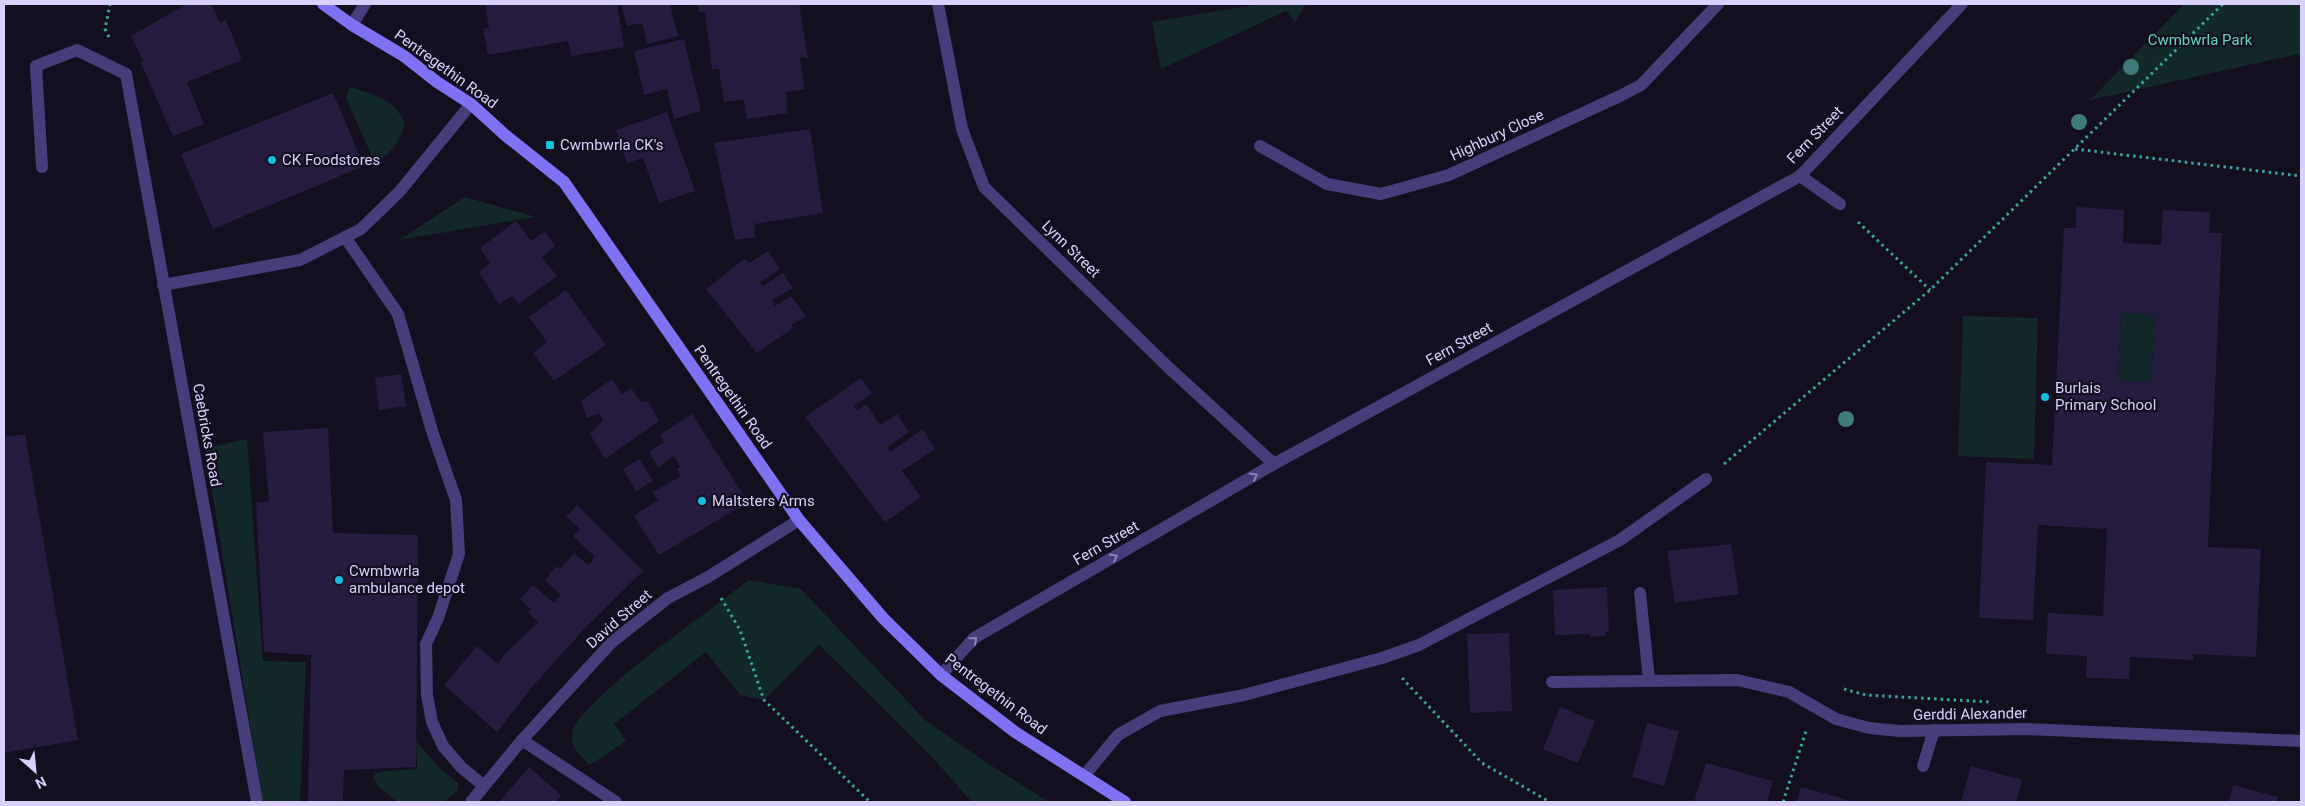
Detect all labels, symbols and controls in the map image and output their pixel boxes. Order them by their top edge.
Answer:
street label: Pentregethin Road [391,26,501,112]
park label: Cwmbwrla Park [2148,31,2253,49]
street label: Fern Street [1783,103,1847,167]
street label: Highbury Close [1447,105,1547,165]
place label: Cwmbwrla CK's [560,136,663,154]
marker: Cwmbwrla CK's [544,139,556,151]
place label: CK Foodstores [282,151,380,169]
marker: CK Foodstores [266,154,278,166]
street label: Lynn Street [1038,217,1104,281]
street label: Fern Street [1423,318,1495,370]
street label: Pentregethin Road [690,341,776,453]
place label: Burlais Primary School [2055,379,2156,414]
street label: Caebricks Road [189,382,225,488]
marker: Burlais Primary School [2039,391,2051,403]
one-way arrow [1249,472,1258,482]
place label: Maltsters Arms [712,492,815,510]
marker: Maltsters Arms [696,495,708,507]
street label: Fern Street [1070,517,1142,569]
one-way arrow [1108,553,1117,563]
place label: Cwmbwrla ambulance depot [349,562,465,597]
marker: Cwmbwrla ambulance depot [333,574,345,586]
street label: David Street [583,586,655,652]
one-way arrow [969,636,978,645]
street label: Pentregethin Road [941,650,1051,738]
street label: Gerddi Alexander [1913,704,2027,724]
north arrow [10,746,60,796]
text: N [33,773,49,792]

